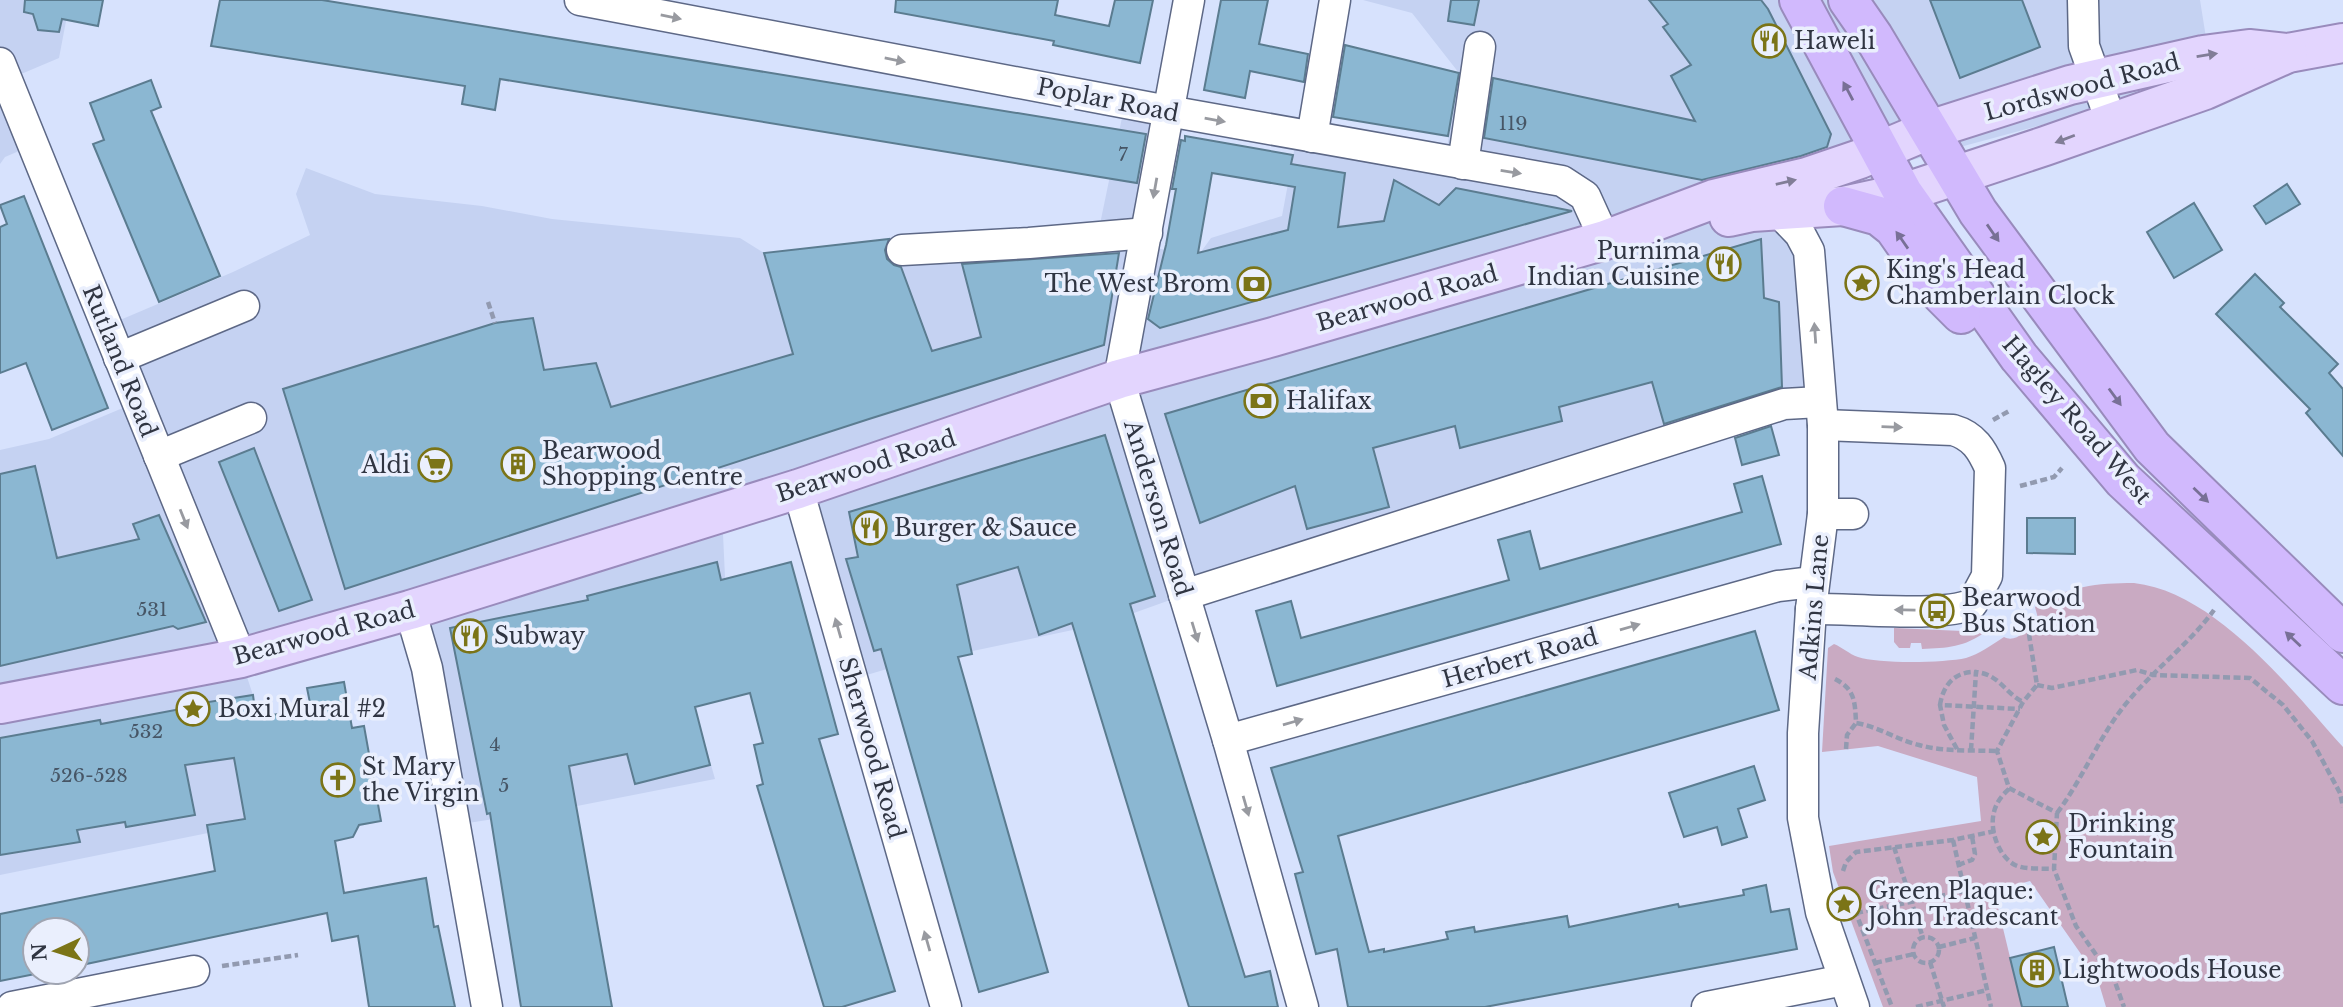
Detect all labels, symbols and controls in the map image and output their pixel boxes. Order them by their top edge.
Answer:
one-way arrow [660,12,682,23]
restaurant icon: Haweli [1750,22,1788,60]
place label: Haweli [1794,27,1875,55]
street label: Lordswood Road [1981,47,2183,127]
one-way arrow [2196,49,2218,60]
one-way arrow [884,54,906,65]
street label: Poplar Road [1035,73,1181,127]
one-way arrow [1842,81,1854,100]
house number: 119 [1498,112,1528,135]
one-way arrow [1204,115,1226,126]
one-way arrow [2054,134,2075,145]
house number: 7 [1118,143,1128,166]
one-way arrow [1500,167,1522,178]
one-way arrow [1775,176,1797,187]
one-way arrow [1149,177,1160,199]
one-way arrow [1986,224,2000,242]
one-way arrow [1895,231,1909,249]
place label: Purnima Indian Cuisine [1527,237,1700,291]
restaurant icon: Purnima Indian Cuisine [1705,245,1743,283]
place label: King's Head Chamberlain Clock [1886,256,2116,310]
street label: Bearwood Road [1313,259,1501,337]
place icon: King's Head Chamberlain Clock [1843,264,1881,302]
bank icon: The West Brom [1235,265,1273,303]
place label: The West Brom [1045,270,1230,298]
street label: Rutland Road [77,281,163,441]
one-way arrow [1809,322,1820,344]
street label: Hagley Road West [1996,330,2158,510]
bank icon: Halifax [1242,382,1280,420]
place label: Halifax [1286,387,1372,415]
one-way arrow [2107,388,2121,406]
street label: Anderson Road [1118,416,1198,599]
one-way arrow [1881,422,1903,433]
street label: Bearwood Road [773,424,959,508]
place label: Bearwood Shopping Centre [542,437,743,491]
building icon: Bearwood Shopping Centre [499,445,537,483]
supermarket icon: Aldi [416,446,454,484]
place label: Aldi [360,451,410,479]
one-way arrow [2192,486,2209,503]
one-way arrow [179,509,190,530]
restaurant icon: Burger & Sauce [851,509,889,547]
place label: Burger & Sauce [894,514,1077,542]
street label: Adkins Lane [1794,533,1834,682]
place label: Bearwood Bus Station [1962,584,2096,638]
bus stop icon: Bearwood Bus Station [1918,592,1956,630]
street label: Bearwood Road [230,595,418,671]
house number: 531 [137,598,167,621]
one-way arrow [1893,604,1915,616]
restaurant icon: Subway [451,617,489,655]
one-way arrow [833,618,843,639]
one-way arrow [1190,621,1200,642]
place label: Subway [494,622,585,650]
street label: Herbert Road [1439,622,1601,694]
one-way arrow [1620,622,1641,632]
one-way arrow [2284,631,2302,647]
street label: Sherwood Road [833,654,911,842]
place icon: Boxi Mural #2 [174,690,212,728]
place label: Boxi Mural #2 [218,695,386,723]
one-way arrow [1283,716,1304,726]
house number: 532 [129,720,163,743]
house number: 4 [489,733,501,756]
place label: St Mary the Virgin [362,753,480,807]
church icon: St Mary the Virgin [319,761,357,799]
house number: 526-528 [50,764,128,787]
house number: 5 [499,774,509,797]
one-way arrow [1241,795,1252,817]
place label: Drinking Fountain [2068,810,2175,864]
place icon: Drinking Fountain [2024,818,2062,856]
place label: Green Plaque: John Tradescant [1865,877,2059,931]
place icon: Green Plaque: John Tradescant [1825,885,1863,923]
north arrow [21,916,91,986]
one-way arrow [922,931,932,952]
text: N [27,942,52,962]
building icon: Lightwoods House [2018,951,2056,989]
place label: Lightwoods House [2062,956,2281,984]

